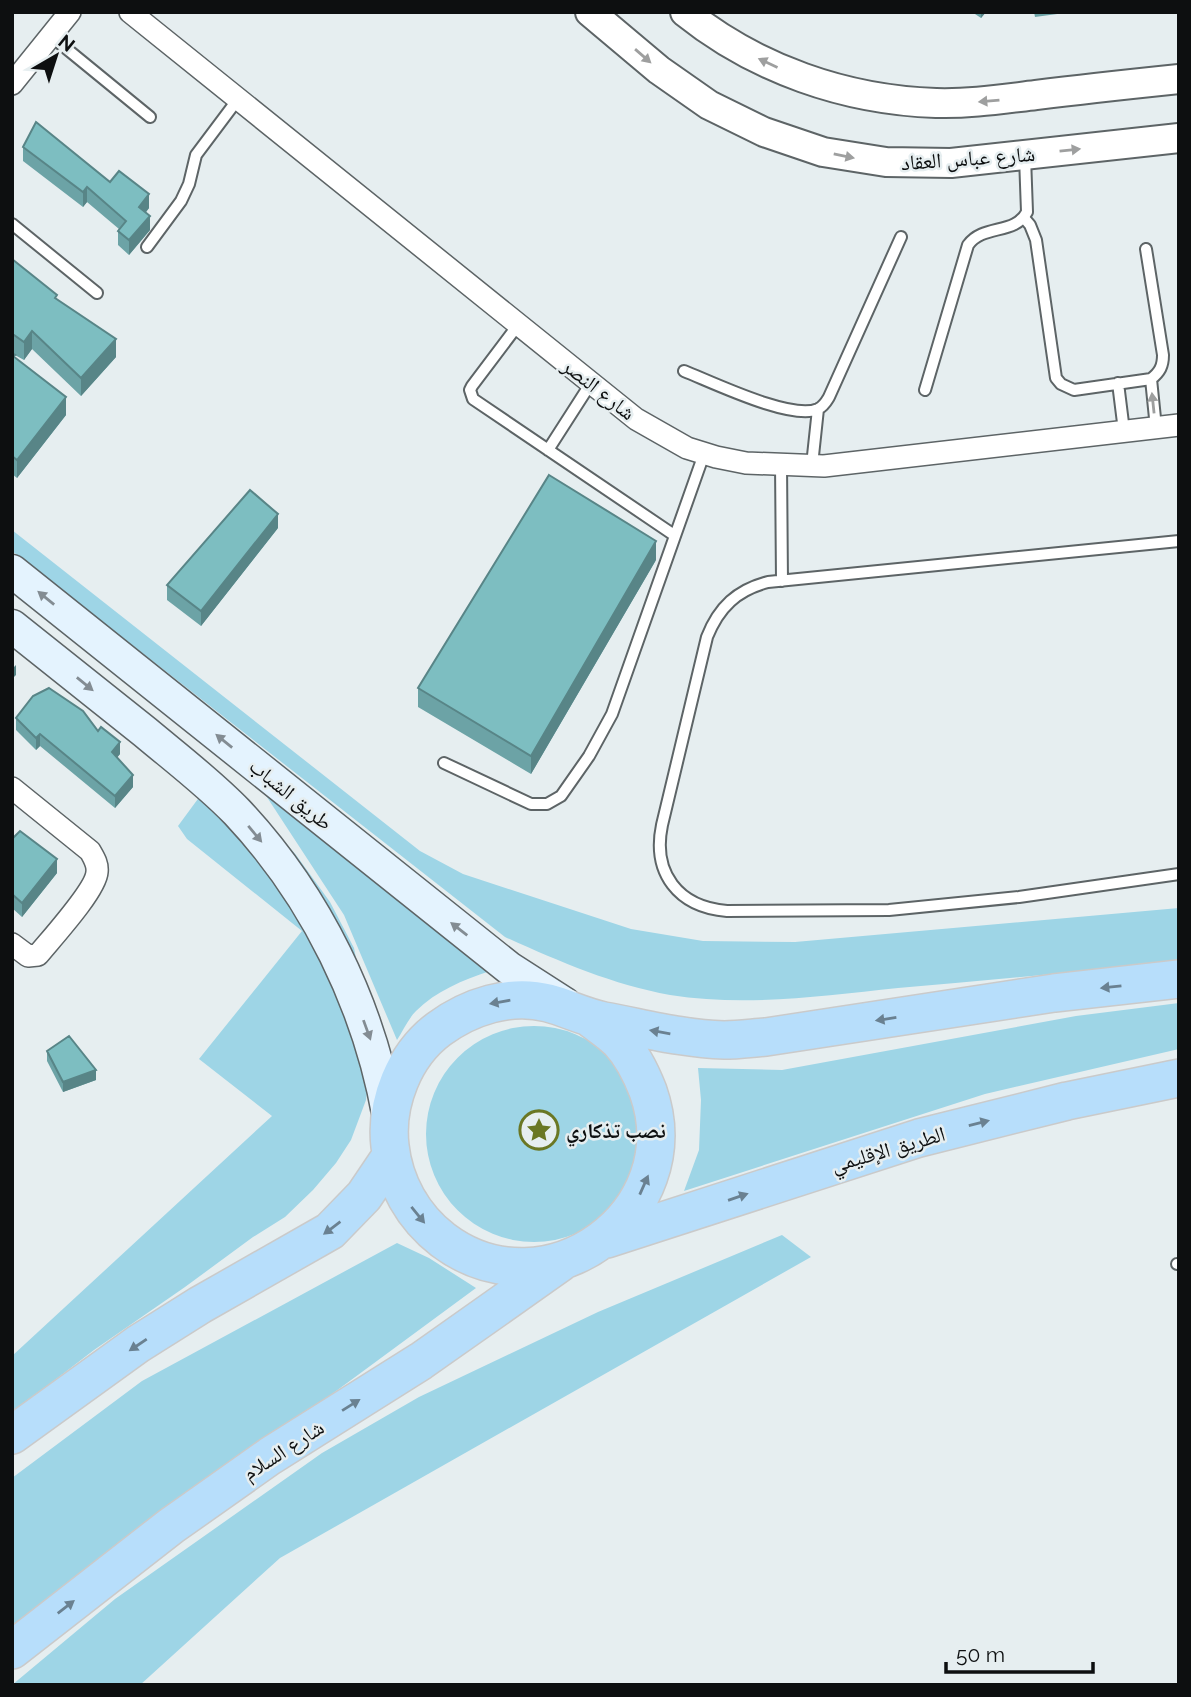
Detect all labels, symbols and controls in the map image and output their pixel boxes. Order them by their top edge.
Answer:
north arrow [21,21,91,91]
text: N [54,30,79,56]
one-way arrow [634,47,651,63]
one-way arrow [758,57,778,69]
one-way arrow [978,96,1000,107]
street label: شارع عباس العقاد [900,141,1036,176]
one-way arrow [1059,144,1081,155]
one-way arrow [833,150,855,161]
street label: شارع النصر [556,352,640,426]
one-way arrow [1148,392,1159,414]
one-way arrow [38,591,56,606]
one-way arrow [75,676,93,691]
one-way arrow [215,733,233,748]
street label: طريق الشباب [244,753,337,836]
one-way arrow [247,825,262,842]
one-way arrow [450,921,468,936]
one-way arrow [1100,981,1122,992]
one-way arrow [489,997,511,1008]
one-way arrow [875,1014,897,1025]
one-way arrow [361,1020,372,1041]
one-way arrow [649,1026,671,1037]
place icon: نصب تذكاري [518,1109,560,1151]
one-way arrow [968,1117,990,1128]
place label: نصب تذكاري [566,1118,666,1147]
street label: الطريق الإقليمي [828,1121,949,1181]
one-way arrow [639,1175,650,1196]
one-way arrow [727,1191,748,1202]
one-way arrow [410,1207,425,1224]
one-way arrow [324,1220,342,1235]
one-way arrow [129,1338,147,1352]
one-way arrow [342,1399,361,1412]
street label: شارع السلام [238,1415,329,1487]
one-way arrow [56,1600,74,1615]
scale bar [946,1630,1093,1674]
text: 50 m [956,1642,1005,1667]

